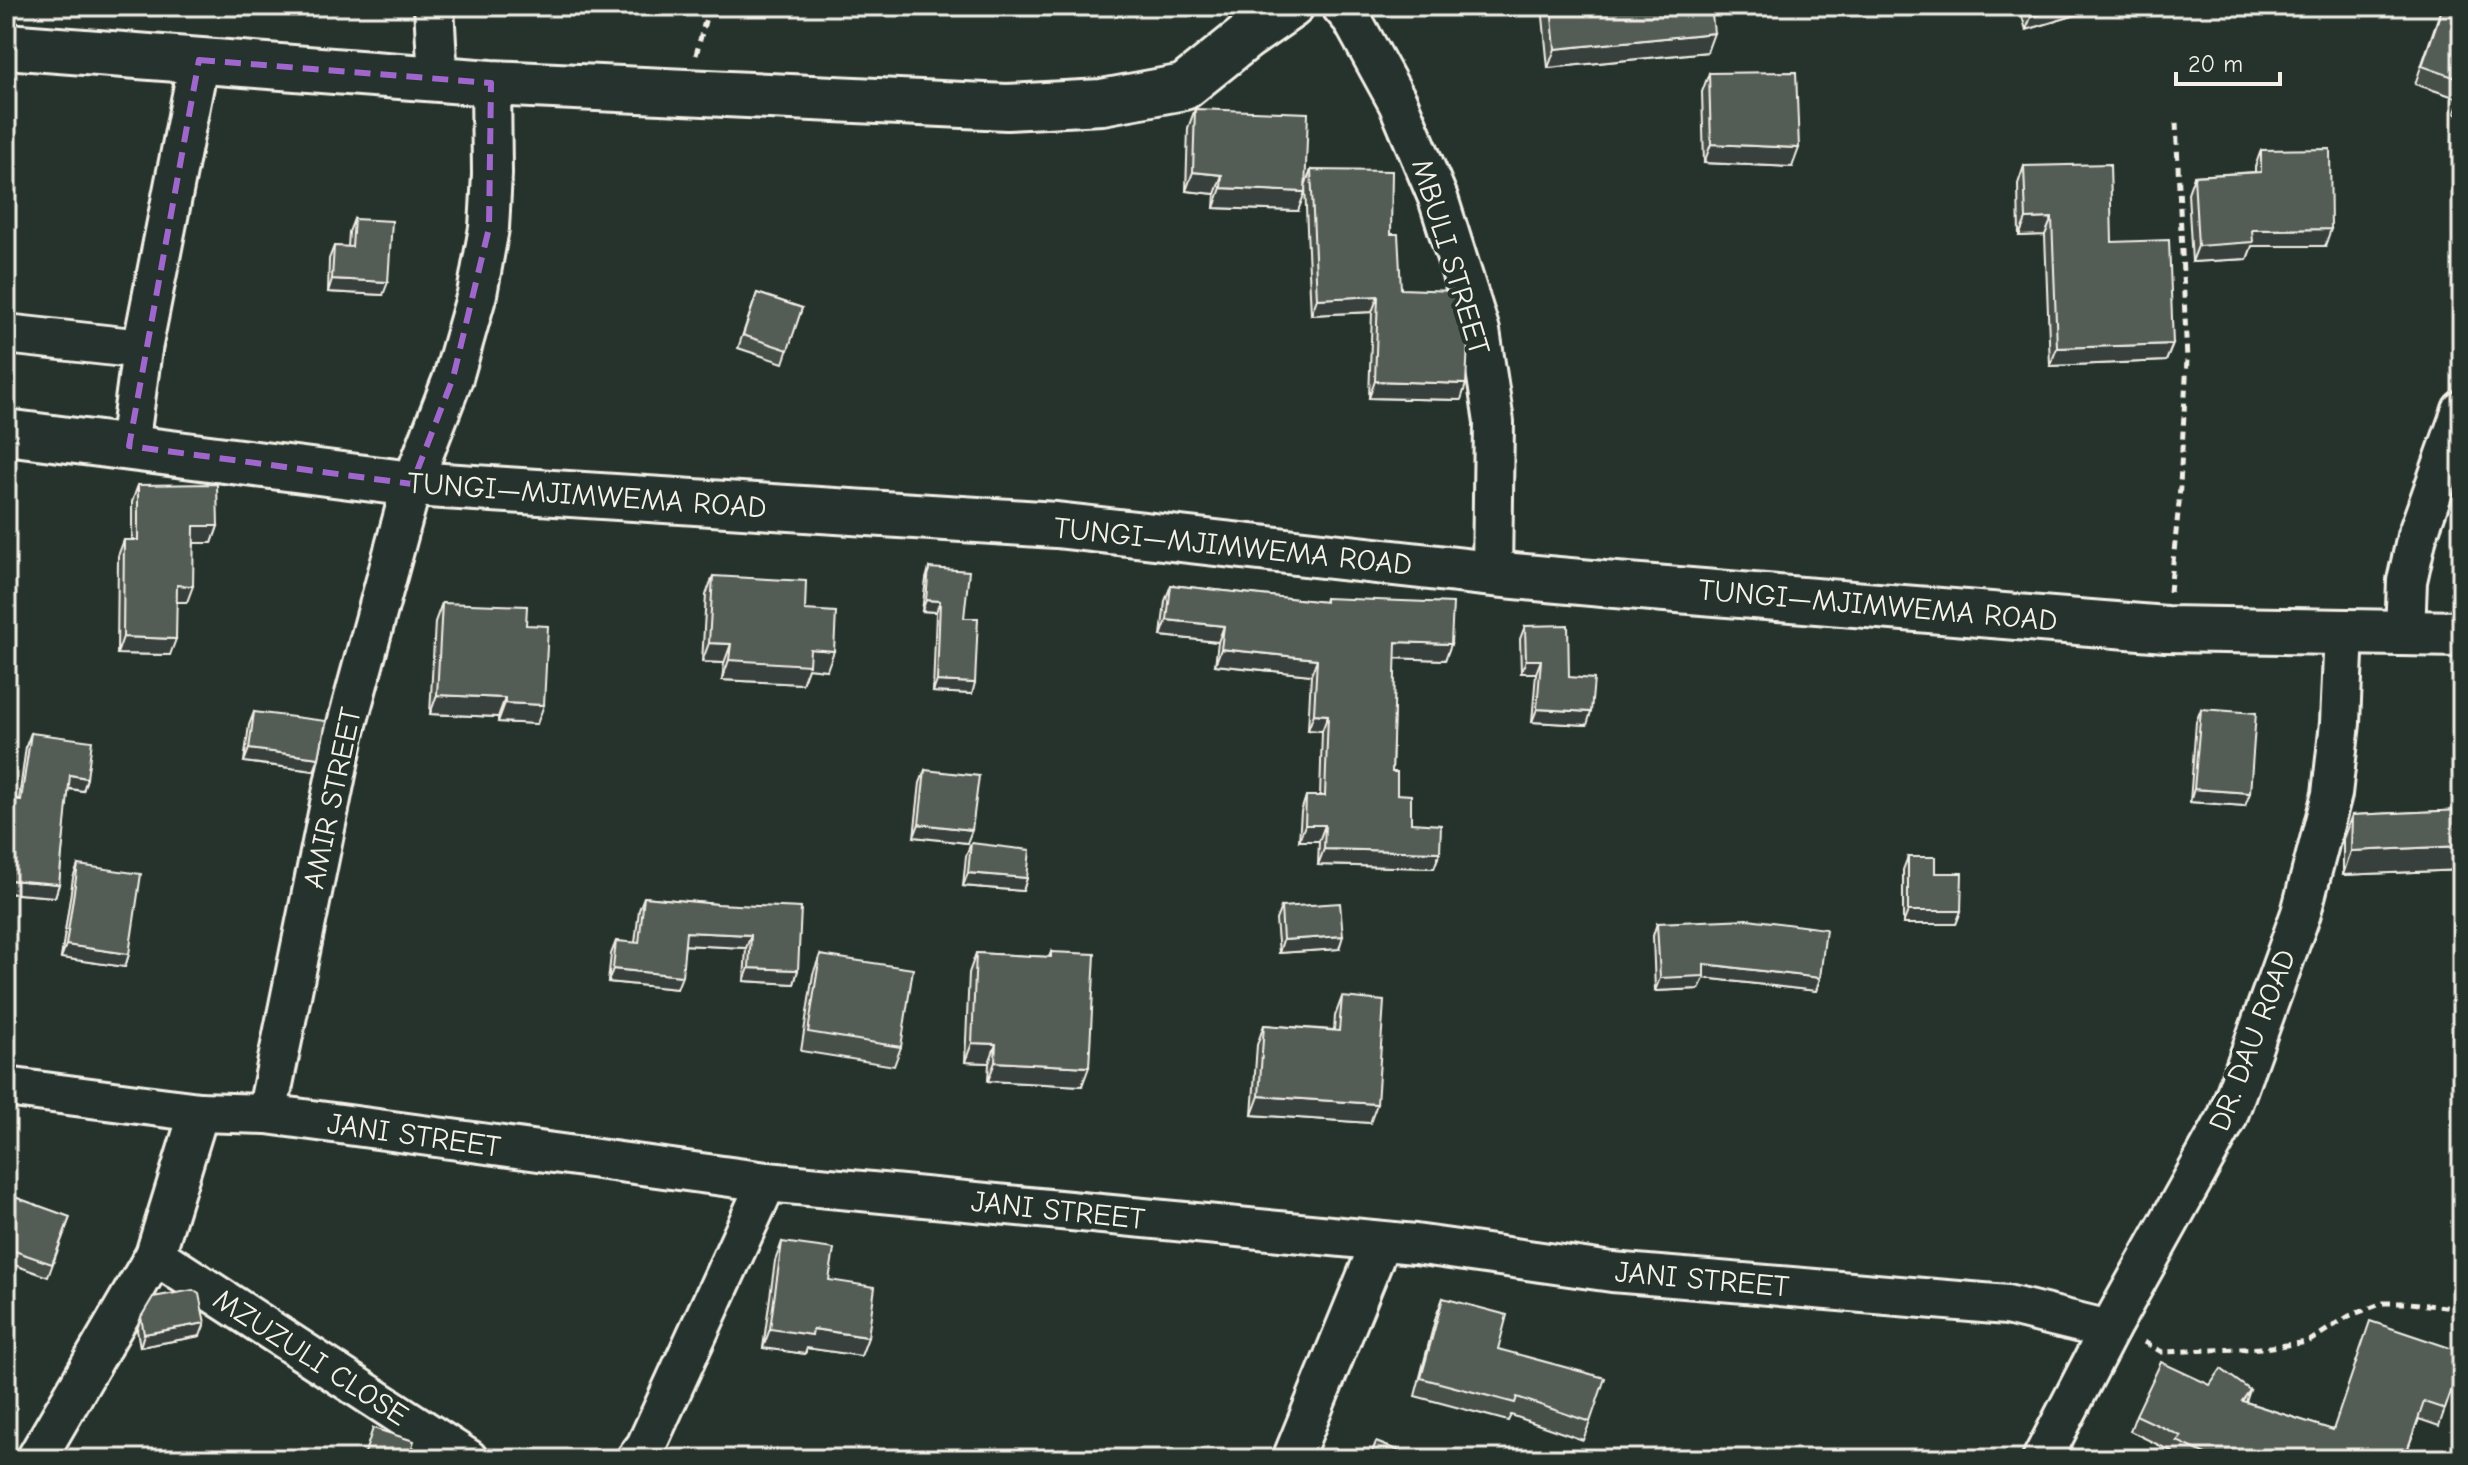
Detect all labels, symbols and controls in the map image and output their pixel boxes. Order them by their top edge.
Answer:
scale bar [2176,36,2280,86]
text: 20 m [2188,50,2243,78]
street label: MBULI STREET [1404,155,1497,360]
street label: TUNGI—MJIMWEMA ROAD [406,465,768,526]
street label: TUNGI—MJIMWEMA ROAD [1052,510,1414,583]
street label: TUNGI—MJIMWEMA ROAD [1697,572,2059,639]
street label: AMIR STREET [296,704,369,892]
street label: DR. DAU ROAD [2202,944,2303,1136]
street label: JANI STREET [325,1106,503,1165]
street label: JANI STREET [969,1184,1147,1237]
street label: JANI STREET [1613,1254,1791,1305]
street label: MZUZULI CLOSE [207,1282,414,1433]

